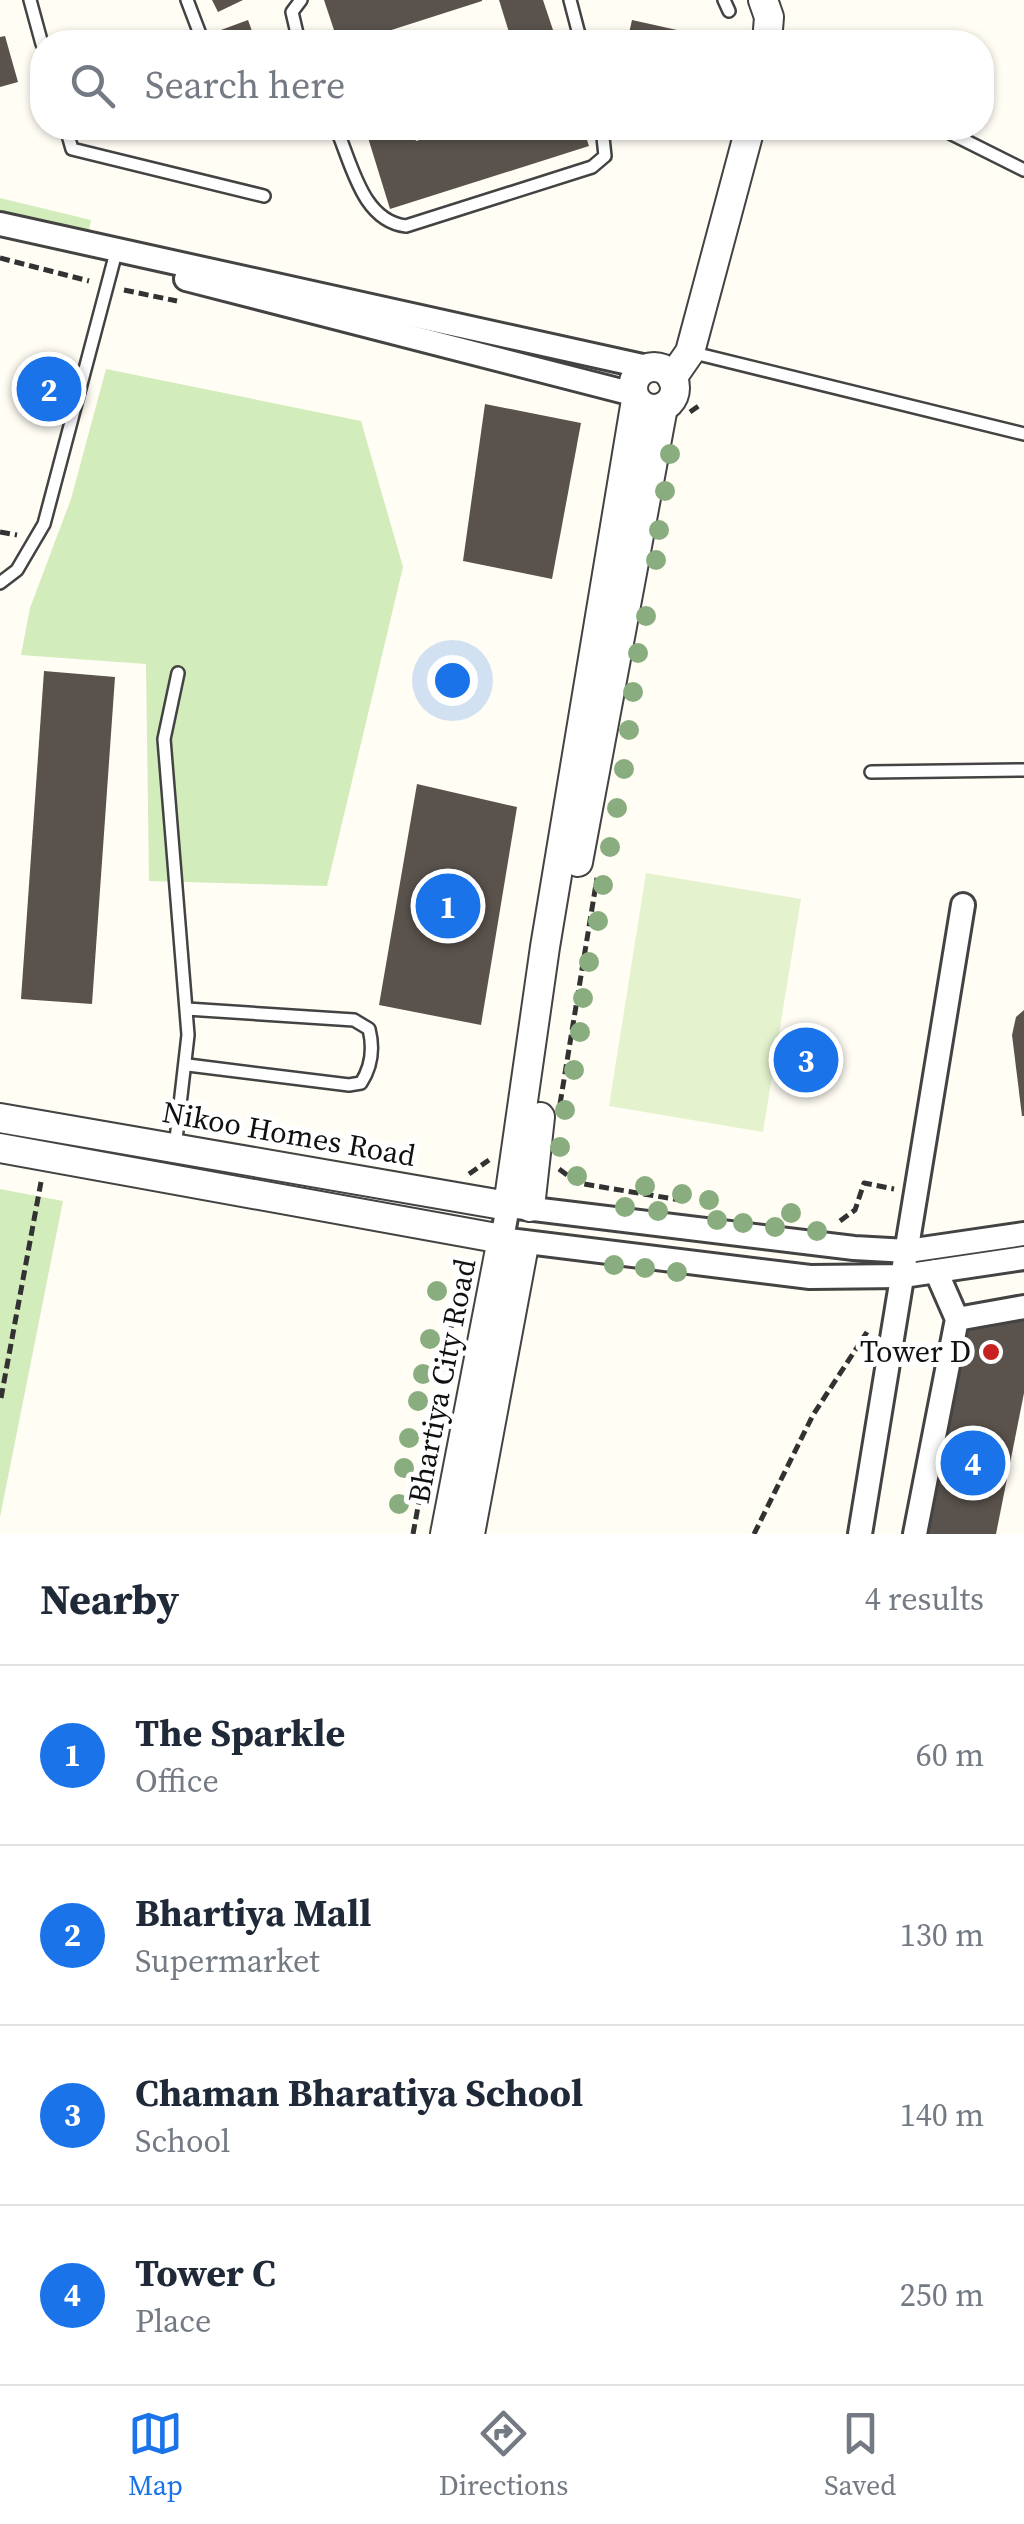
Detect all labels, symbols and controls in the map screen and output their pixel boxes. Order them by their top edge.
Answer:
search box [30,30,994,140]
icon: search [65,58,120,113]
text: Search here [145,59,345,111]
pin: 2 [17,352,82,426]
your location [427,655,478,706]
pin: 1 [416,868,480,944]
pin: 3 [774,1022,838,1098]
street label: Nikoo Homes Road [159,1091,419,1176]
street label: Bhartiya City Road [398,1255,485,1507]
place label: Tower D [860,1331,971,1372]
marker: Tower D [980,1341,1002,1363]
pin: 4 [940,1426,1006,1500]
text: Nearby [40,1570,179,1628]
text: 4 results [865,1577,984,1621]
text: The Sparkle [135,1707,345,1759]
text: 1 [64,1733,81,1777]
text: 60 m [916,1733,984,1777]
text: Office [135,1759,219,1803]
text: Bhartiya Mall [135,1887,371,1939]
text: 2 [64,1913,81,1957]
text: 130 m [900,1913,984,1957]
text: Supermarket [135,1939,320,1983]
text: Chaman Bharatiya School [135,2067,583,2119]
text: 3 [64,2093,81,2137]
text: 140 m [900,2093,984,2137]
text: School [135,2119,230,2163]
text: Tower C [135,2247,276,2299]
text: 4 [64,2273,81,2317]
text: 250 m [900,2273,984,2317]
text: Place [135,2299,211,2343]
tab: Map [128,2406,183,2504]
tab: Directions [439,2406,568,2504]
tab: Saved [824,2406,896,2504]

